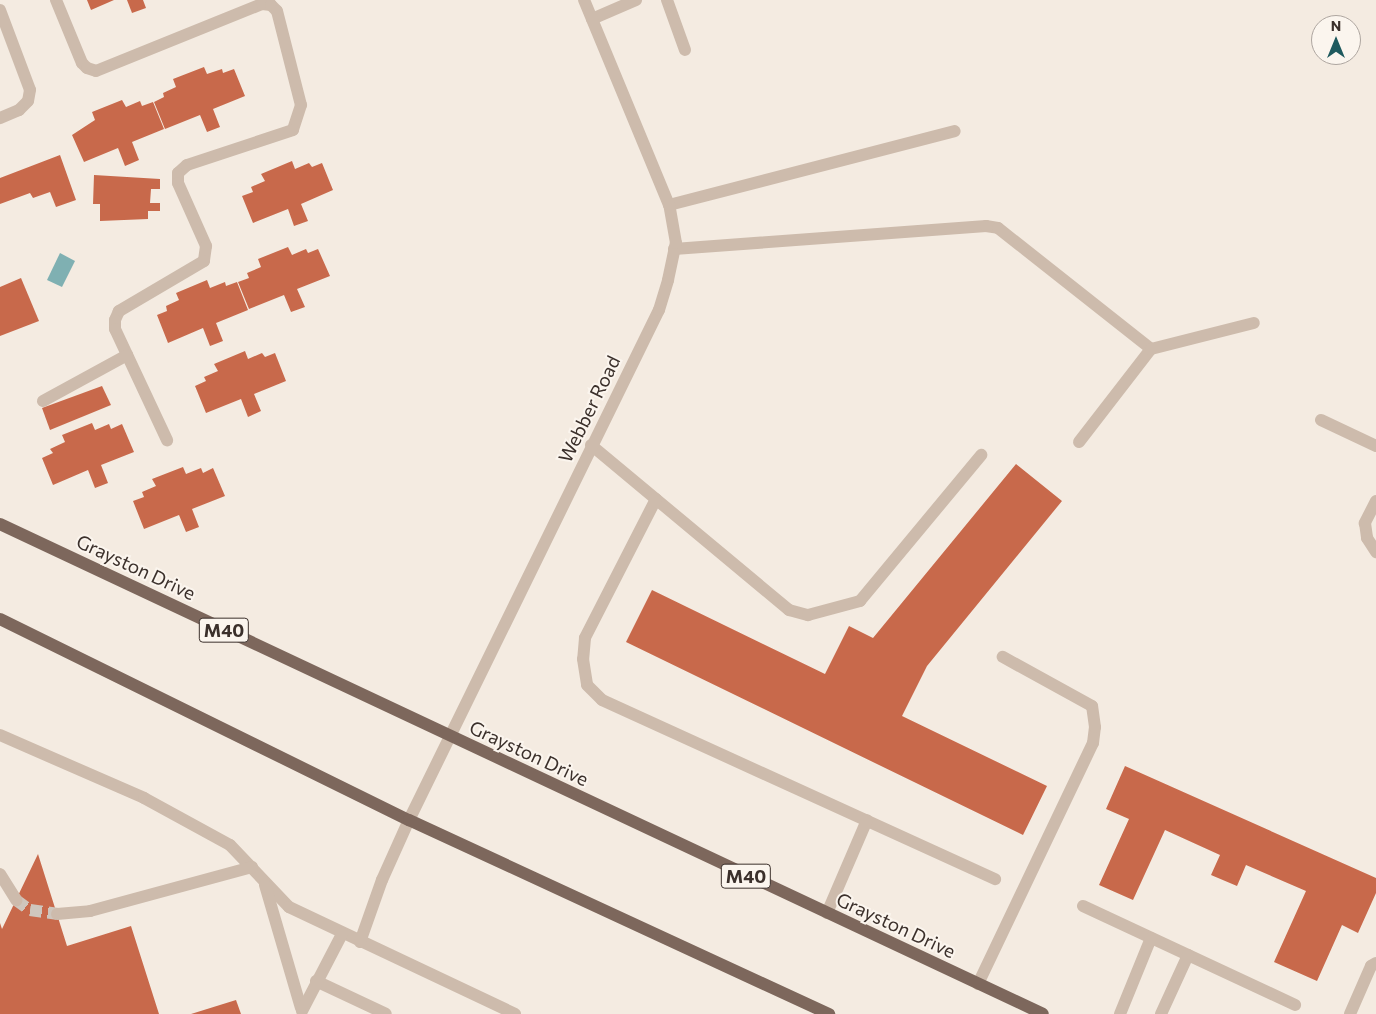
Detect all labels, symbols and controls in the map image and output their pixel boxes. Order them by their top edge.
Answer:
north arrow [1311,15,1361,65]
text: N [1331,17,1341,34]
street label: Webber Road [553,352,625,466]
street label: Grayston Drive [73,529,199,605]
road number: M40 [198,614,250,646]
street label: Grayston Drive [466,715,592,791]
road number: M40 [720,860,772,891]
street label: Grayston Drive [833,887,959,963]

